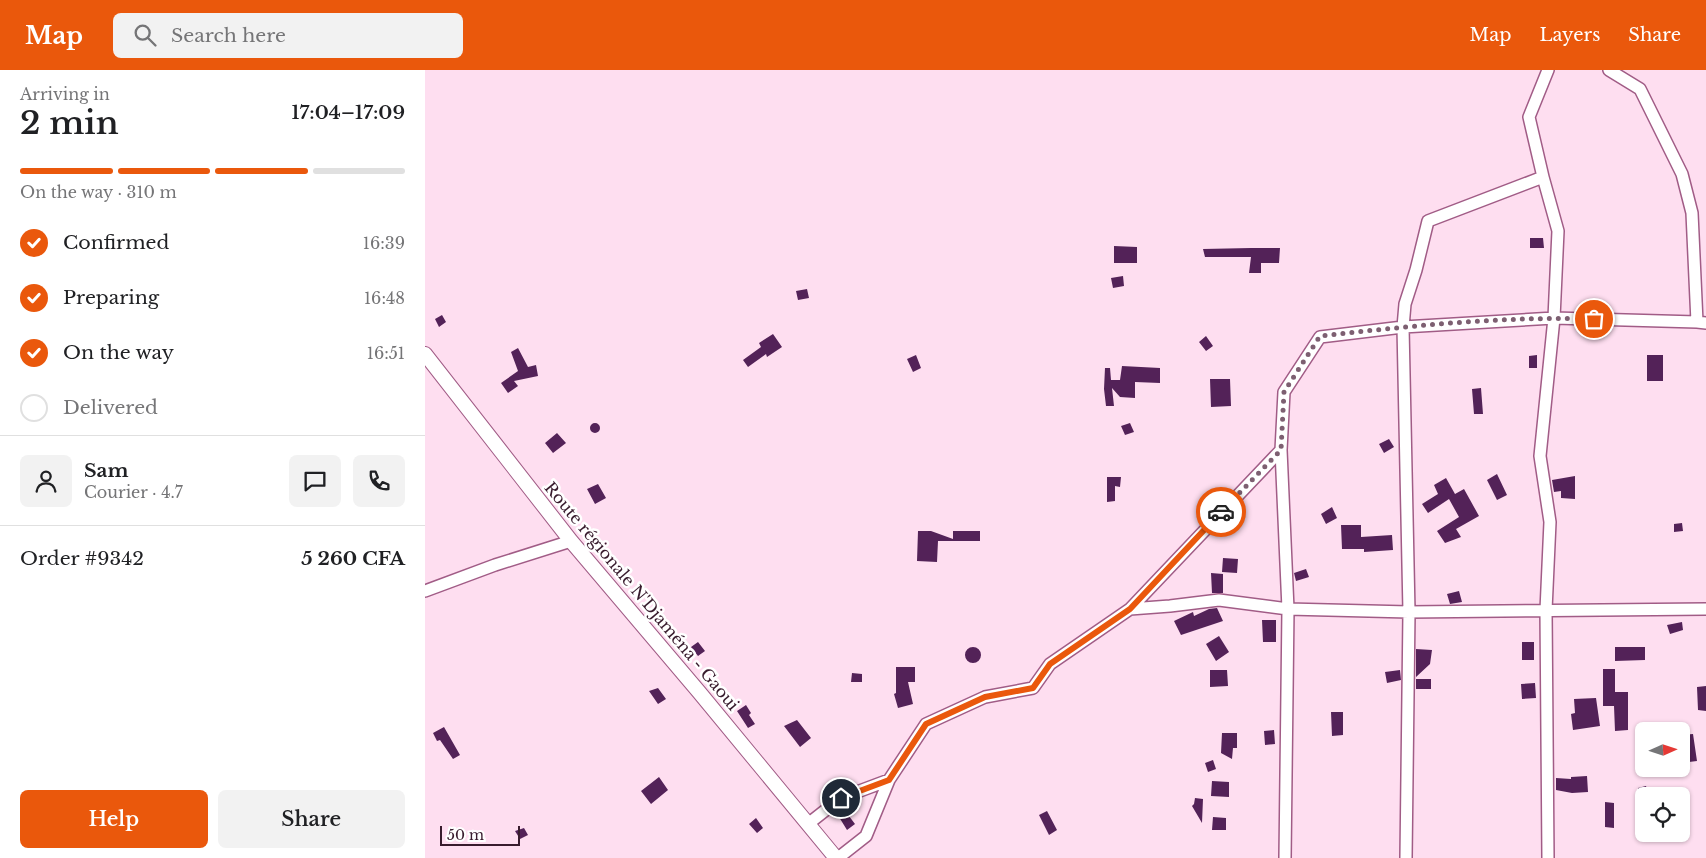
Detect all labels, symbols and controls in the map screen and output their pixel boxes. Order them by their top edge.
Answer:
search box [113,13,463,58]
text: Map [25,21,83,50]
icon: search [131,21,159,49]
text: Search here [171,24,286,47]
text: Map [1470,24,1511,46]
text: Layers [1539,24,1600,46]
text: Share [1628,24,1681,46]
text: Arriving in [20,84,110,104]
text: 17:04–17:09 [291,101,405,124]
text: 2 min [20,103,119,143]
text: On the way · 310 m [20,182,177,202]
icon: check [20,229,48,257]
text: Confirmed [63,231,169,254]
text: 16:39 [363,233,405,253]
icon: check [20,284,48,312]
text: Preparing [63,286,159,309]
text: 16:48 [364,288,405,308]
pin [1573,298,1615,340]
icon: bag [1580,305,1608,333]
icon: check [20,339,48,367]
text: On the way [63,341,174,364]
text: 16:51 [367,343,405,363]
text: Delivered [63,396,158,419]
button: person [20,455,72,507]
button: chat [289,455,341,507]
button: phone [353,455,405,507]
text: Sam [84,459,129,482]
street label: Route régionale N'Djaména - Gaoui [540,478,744,715]
text: Courier · 4.7 [84,482,183,502]
courier [1196,487,1246,537]
icon: car [1207,498,1235,526]
text: Order #9342 [20,547,144,570]
text: 5 260 CFA [301,547,405,570]
north arrow [1635,722,1690,778]
map controls [1635,722,1690,842]
pin [820,777,862,819]
icon: home [827,784,855,812]
button: locate [1635,787,1690,842]
button: Help [20,790,208,848]
button: Share [218,790,405,848]
scale bar [440,823,520,846]
text: 50 m [447,826,484,844]

